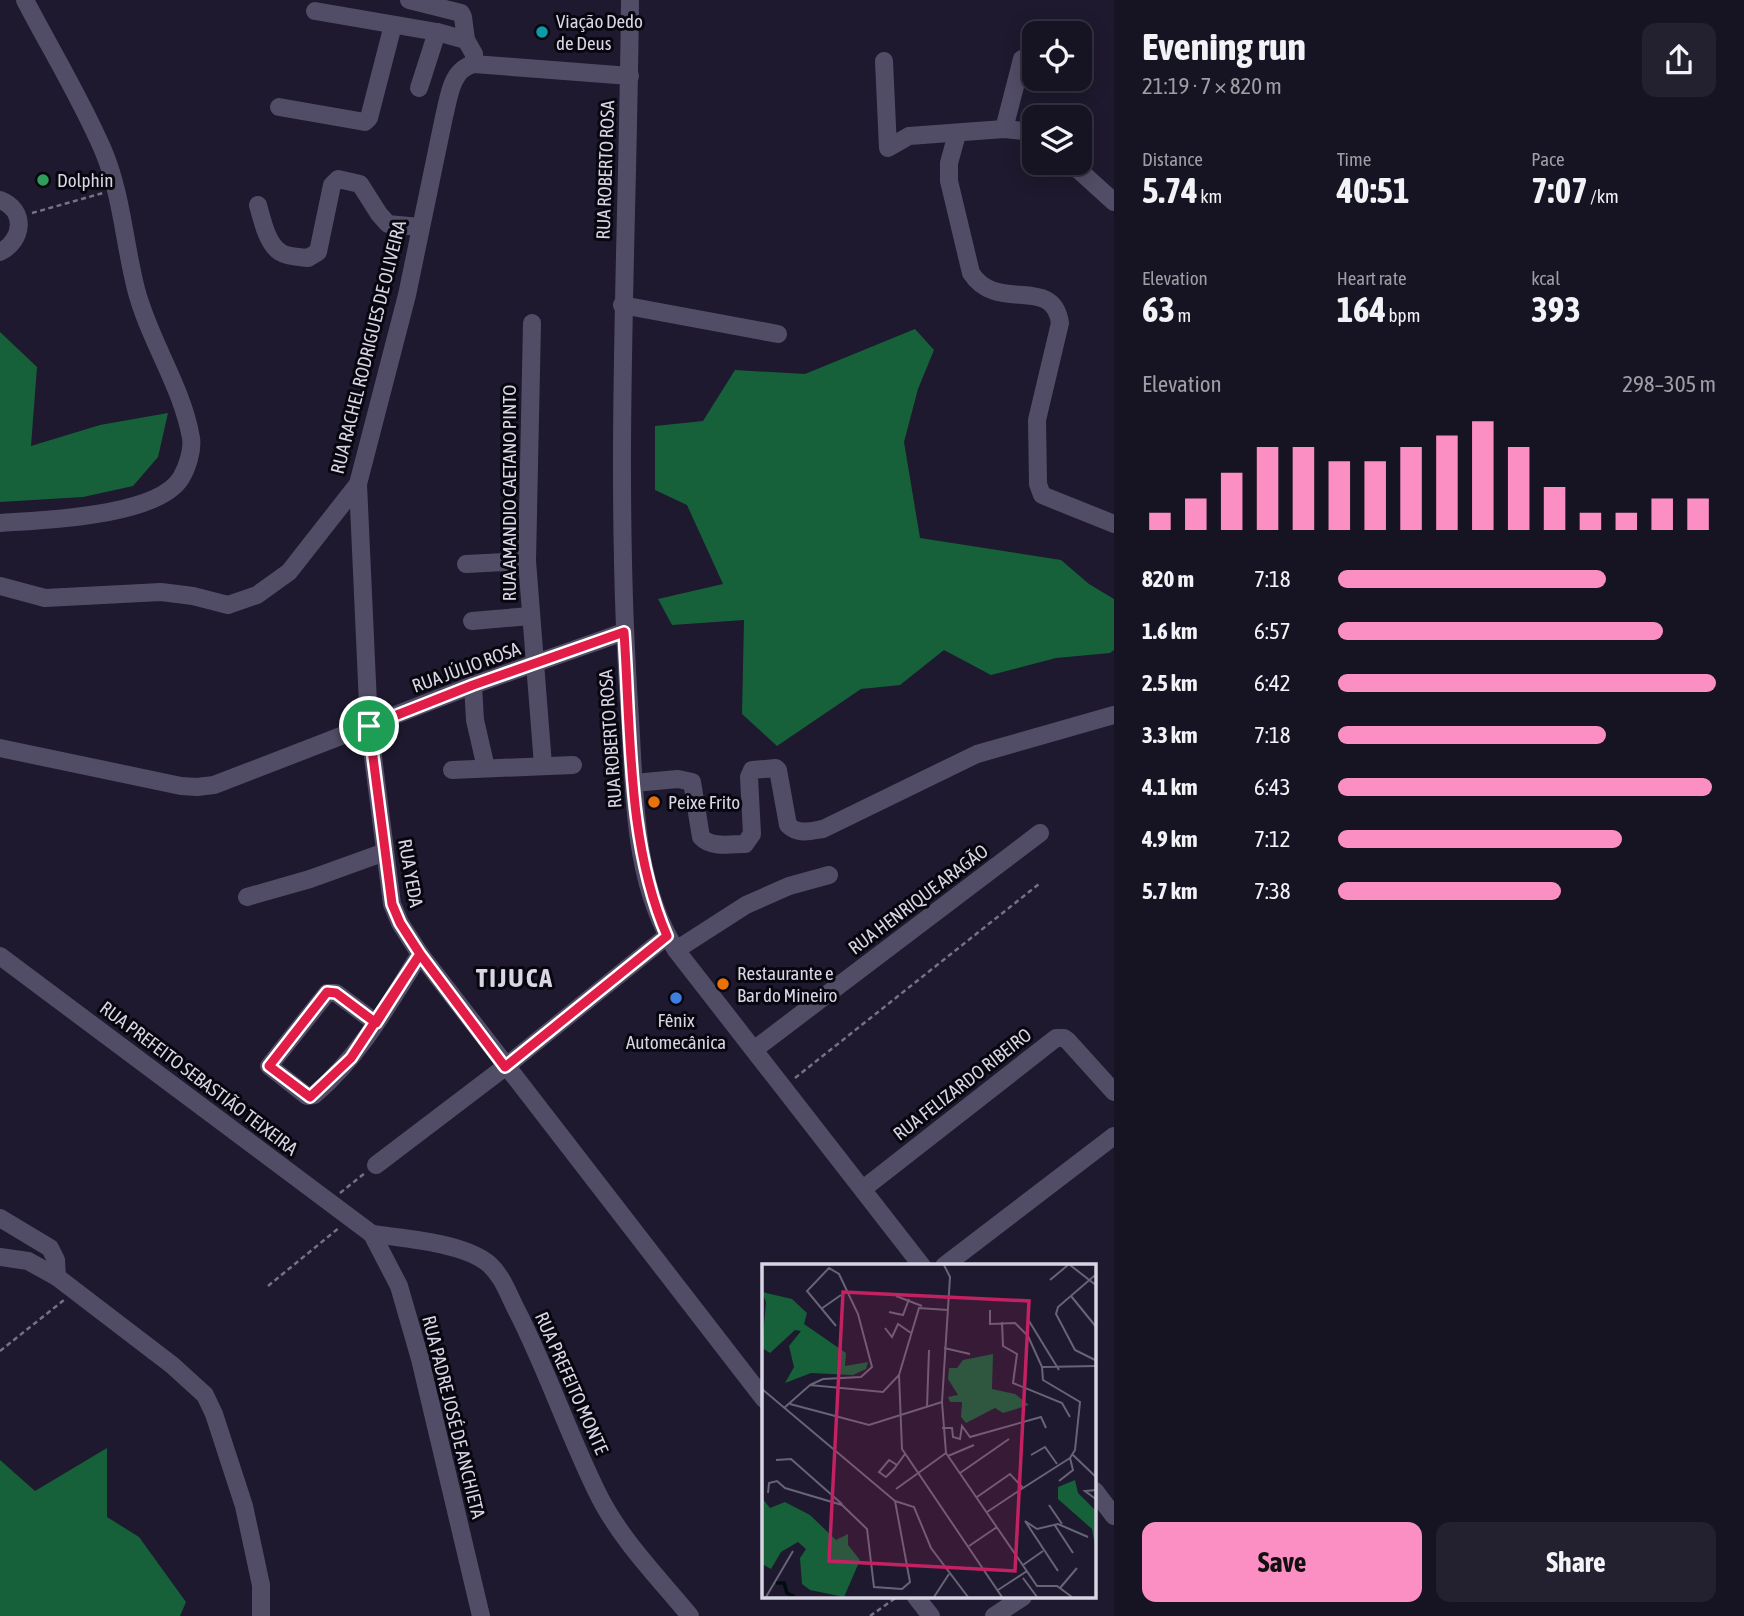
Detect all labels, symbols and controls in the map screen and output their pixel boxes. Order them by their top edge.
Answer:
place label: Viação Dedo de Deus [556,10,643,54]
map controls [1022,21,1092,175]
button: locate [1022,21,1092,91]
button: share [1642,23,1716,97]
marker: Viação Dedo de Deus [534,24,550,40]
text: Evening run [1142,25,1306,68]
text: 21:19 · 7 × 820 m [1142,73,1282,99]
street label: RUA ROBERTO ROSA [592,99,618,240]
button: layers [1022,105,1092,175]
text: Distance [1142,148,1203,170]
text: Time [1337,148,1371,170]
text: Pace [1531,148,1565,170]
place label: Dolphin [57,169,113,191]
text: 5.74 [1142,170,1198,210]
text: 40:51 [1337,170,1409,210]
text: 7:07 [1531,170,1588,210]
marker: Dolphin [35,172,51,188]
text: km [1198,185,1222,207]
text: /km [1588,185,1619,207]
street label: RUA RACHEL RODRIGUES DE OLIVEIRA [326,217,410,476]
text: Elevation [1142,267,1208,289]
text: Heart rate [1337,267,1407,289]
text: kcal [1531,267,1560,289]
text: 63 [1142,289,1175,329]
text: 164 [1337,289,1386,329]
text: 393 [1531,289,1581,329]
text: m [1175,304,1191,326]
text: bpm [1386,304,1420,326]
text: Elevation [1142,371,1222,397]
text: 298–305 m [1622,371,1716,397]
street label: RUA AMANDIO CAETANO PINTO [498,385,520,601]
text: 820 m [1142,566,1194,592]
text: 7:18 [1254,566,1291,592]
text: 1.6 km [1142,618,1198,644]
text: 6:57 [1254,618,1291,644]
street label: RUA JÚLIO ROSA [409,637,524,697]
street label: RUA ROBERTO ROSA [594,668,626,809]
text: 2.5 km [1142,670,1198,696]
text: 6:42 [1254,670,1291,696]
pin [339,696,399,756]
icon: arrive [350,707,388,745]
text: 3.3 km [1142,722,1198,748]
text: 7:18 [1254,722,1291,748]
text: 4.1 km [1142,774,1198,800]
text: 6:43 [1254,774,1291,800]
place label: Peixe Frito [668,791,740,813]
marker: Peixe Frito [646,794,662,810]
text: 4.9 km [1142,826,1198,852]
text: 7:12 [1254,826,1291,852]
street label: RUA YEDA [394,837,428,910]
street label: RUA HENRIQUE ARAGÃO [844,839,992,959]
text: 5.7 km [1142,878,1198,904]
text: 7:38 [1254,878,1291,904]
place label: Restaurante e Bar do Mineiro [737,962,838,1006]
district label: TIJUCA [476,963,554,993]
marker: Restaurante e Bar do Mineiro [715,976,731,992]
marker: Fênix Automecânica [668,990,684,1006]
street label: RUA PREFEITO SEBASTIÃO TEIXEIRA [96,996,303,1160]
place label: Fênix Automecânica [626,1009,726,1053]
street label: RUA FELIZARDO RIBEIRO [889,1023,1035,1145]
inset map [762,1264,1096,1598]
street label: RUA PREFEITO MONTE [531,1309,613,1457]
street label: RUA PADRE JOSÉ DE ANCHIETA [418,1313,490,1521]
button: Save [1142,1522,1422,1602]
button: Share [1436,1522,1716,1602]

